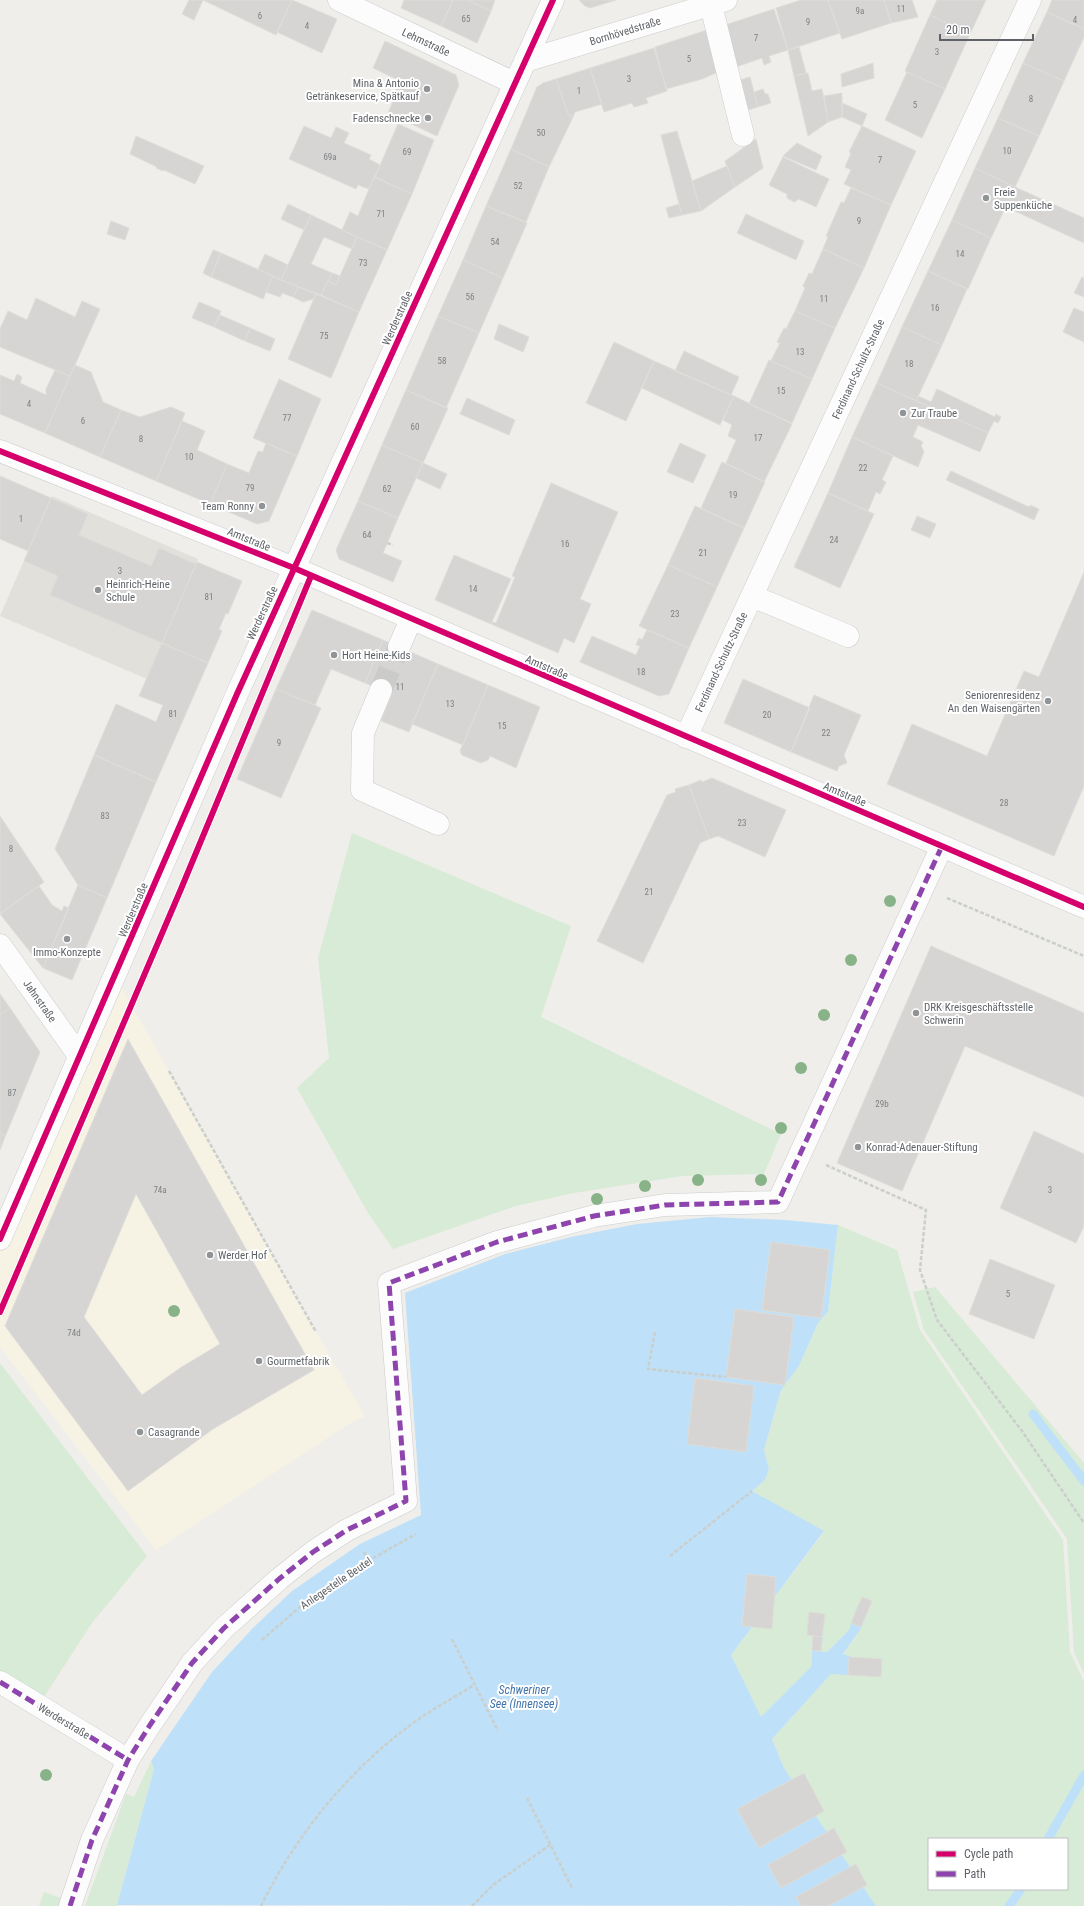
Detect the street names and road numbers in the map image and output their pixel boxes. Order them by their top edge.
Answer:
street label: Bornhövedstraße [588,14,662,48]
street label: Lehmstraße [400,26,452,59]
street label: Werderstraße [380,289,415,347]
street label: Ferdinand-Schultz-Straße [830,317,887,421]
street label: Amtstraße [225,525,272,554]
street label: Werderstraße [244,584,281,642]
street label: Ferdinand-Schultz-Straße [693,610,750,714]
street label: Amtstraße [523,653,570,682]
street label: Amtstraße [821,780,868,809]
street label: Werderstraße [116,881,151,940]
street label: Jahnstraße [20,978,59,1025]
street label: Anlegestelle Beutel [298,1555,375,1612]
street label: Werderstraße [35,1701,92,1742]

